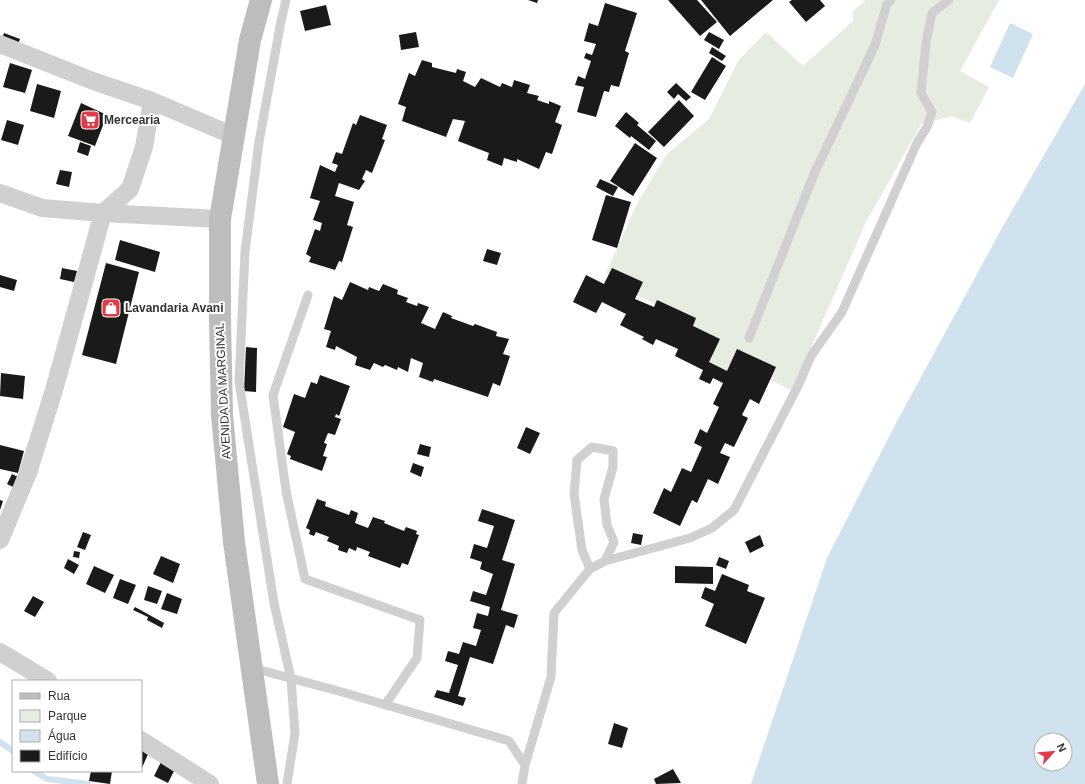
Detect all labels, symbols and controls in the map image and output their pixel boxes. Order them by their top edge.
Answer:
supermarket icon: Mercearia [79,109,101,131]
place label: Mercearia [104,113,160,127]
shop icon: Lavandaria Avani [100,297,122,319]
place label: Lavandaria Avani [125,301,223,315]
street label: AVENIDA DA MARGINAL [212,322,234,460]
legend [12,680,142,772]
text: Rua [48,689,70,703]
text: Parque [48,709,87,723]
text: Água [48,728,76,743]
north arrow [1033,732,1073,772]
text: N [1055,741,1069,754]
text: Edifício [48,749,88,763]

